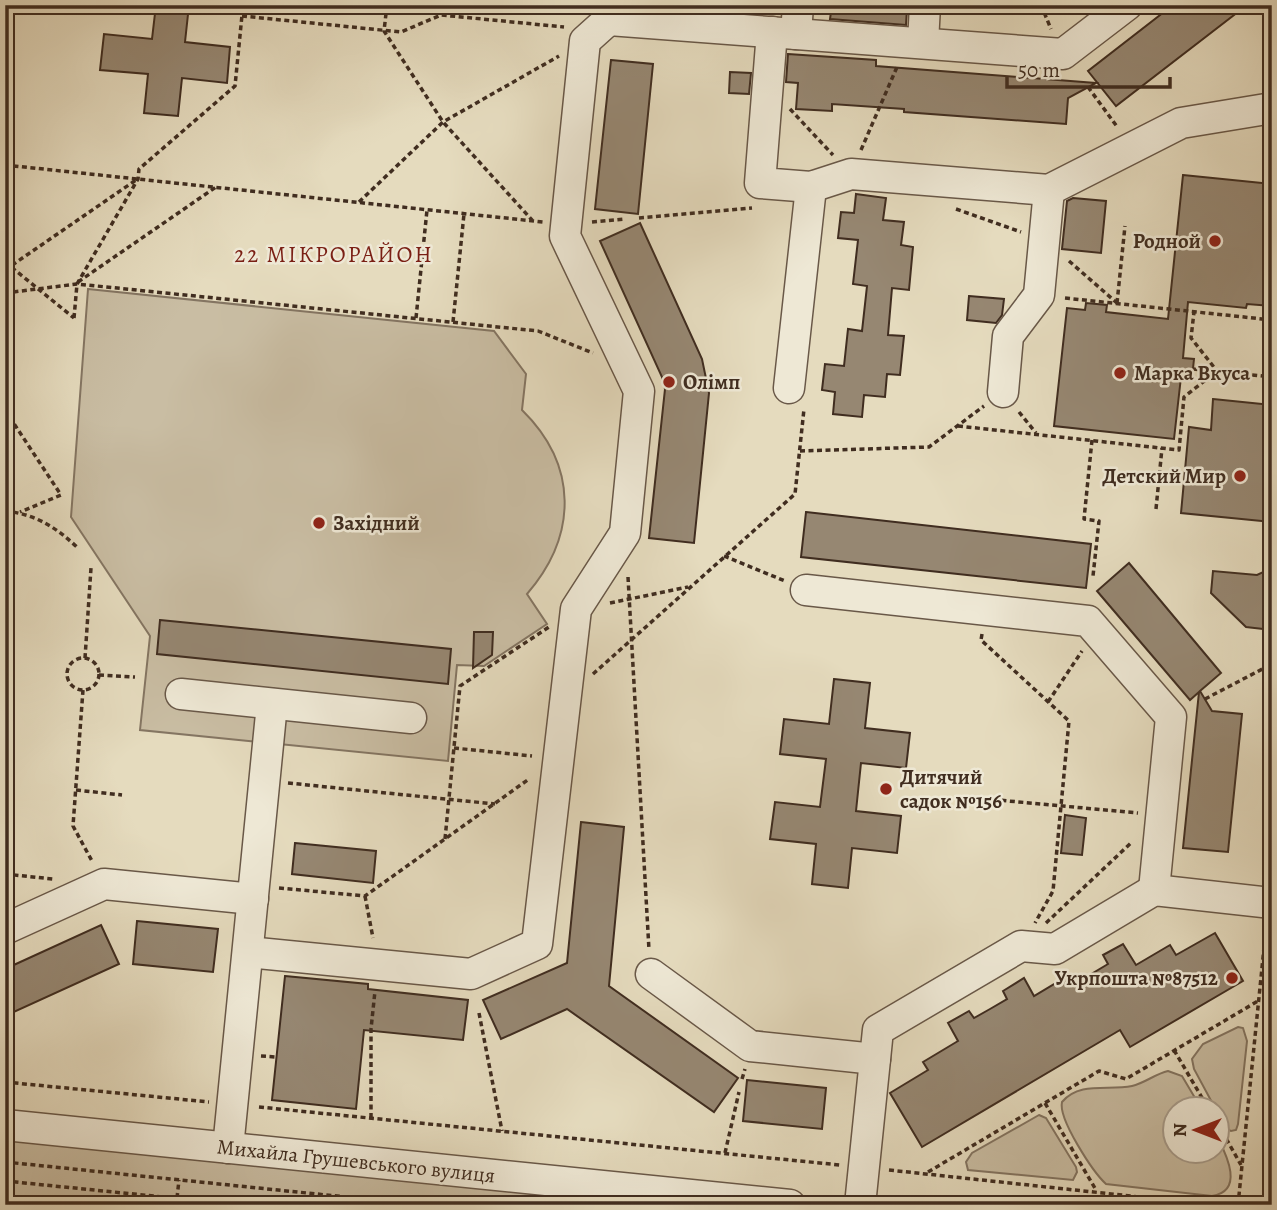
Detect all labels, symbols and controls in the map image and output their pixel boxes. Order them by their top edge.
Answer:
scale bar [1007,46,1170,90]
text: 50 m [1018,56,1060,84]
place label: Родной [1133,227,1201,255]
marker: Родной [1207,233,1223,249]
district label: 22 МІКРОРАЙОН [234,239,434,270]
place label: Марка Вкуса [1134,359,1250,387]
marker: Марка Вкуса [1112,365,1128,381]
place label: Олімп [683,368,740,396]
marker: Олімп [661,374,677,390]
place label: Детский Мир [1102,462,1226,490]
marker: Детский Мир [1232,468,1248,484]
place label: Західний [333,509,420,537]
marker: Західний [311,515,327,531]
place label: Дитячий садок №156 [900,763,1002,815]
marker: Дитячий садок №156 [878,781,894,797]
place label: Укрпошта №87512 [1055,964,1218,992]
marker: Укрпошта №87512 [1224,970,1240,986]
north arrow [1162,1094,1232,1164]
text: N [1167,1123,1193,1137]
street label: Михайла Грушевського вулиця [216,1132,496,1190]

